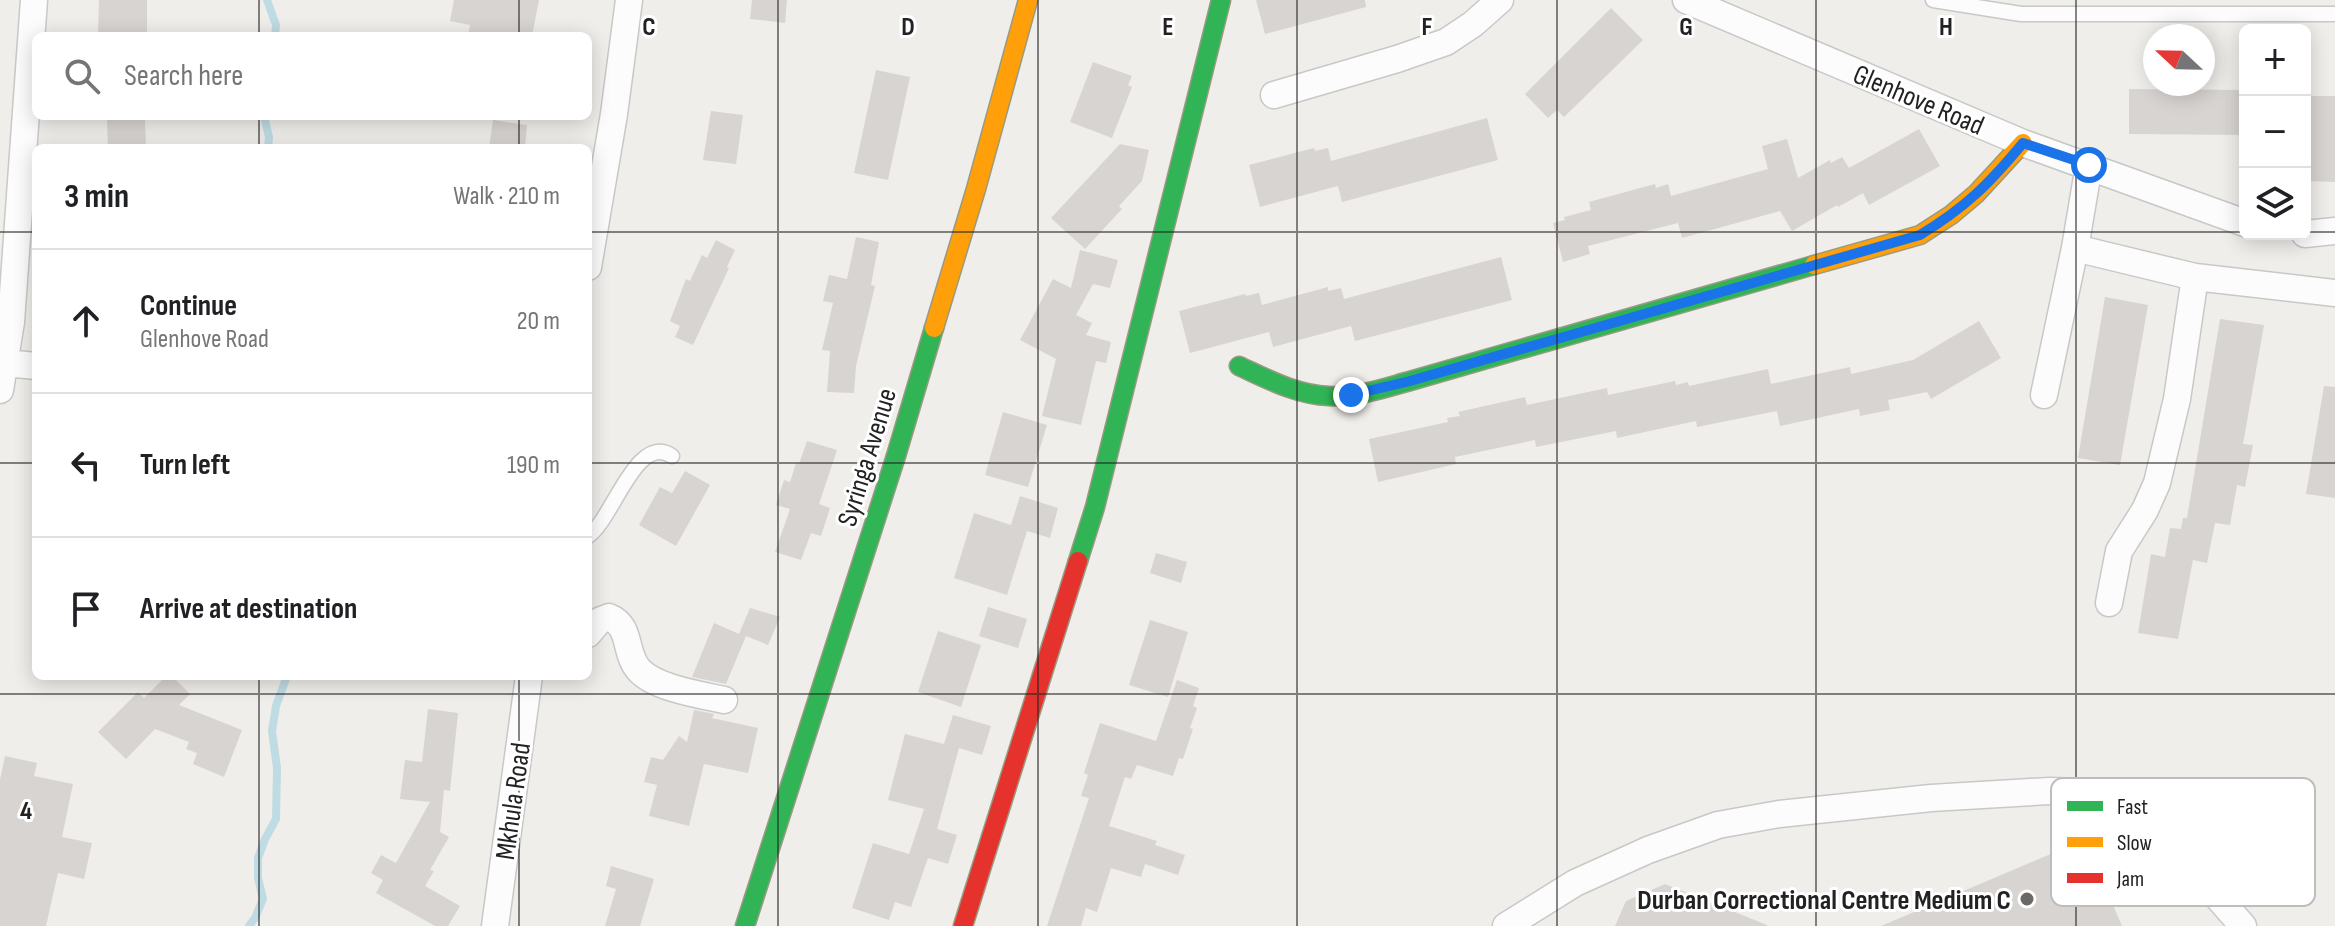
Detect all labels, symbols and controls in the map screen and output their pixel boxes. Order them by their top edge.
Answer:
text: C [642,12,656,43]
text: D [901,12,915,43]
text: E [1162,12,1174,43]
text: F [1422,12,1433,43]
text: G [1679,12,1693,43]
text: H [1939,12,1953,43]
north arrow [2143,24,2215,96]
map controls [2239,24,2311,240]
button: + [2239,24,2311,96]
search box [32,32,592,120]
icon: search [60,54,104,98]
text: Search here [124,58,243,94]
street label: Glenhove Road [1848,58,1989,143]
button: − [2239,96,2311,168]
route start [2071,147,2107,183]
button: layers [2239,168,2311,240]
text: 3 min [64,176,129,217]
text: Walk · 210 m [453,181,560,212]
text: Continue [140,288,237,324]
icon: ahead [64,299,108,343]
text: 20 m [517,306,560,337]
text: Glenhove Road [140,324,269,355]
route end [1333,377,1369,413]
street label: Syringa Avenue [831,385,904,530]
icon: left [64,443,108,487]
text: Turn left [140,447,230,483]
text: 190 m [507,450,560,481]
icon: arrive [64,587,108,631]
text: Arrive at destination [140,591,357,627]
street label: Mkhula Road [489,740,538,862]
legend [2051,778,2315,906]
text: Fast [2117,794,2148,821]
text: 4 [20,796,32,827]
text: Slow [2117,830,2152,857]
text: Jam [2116,866,2144,893]
place label: Durban Correctional Centre Medium C [1637,884,2011,917]
marker: Durban Correctional Centre Medium C [2018,890,2036,908]

